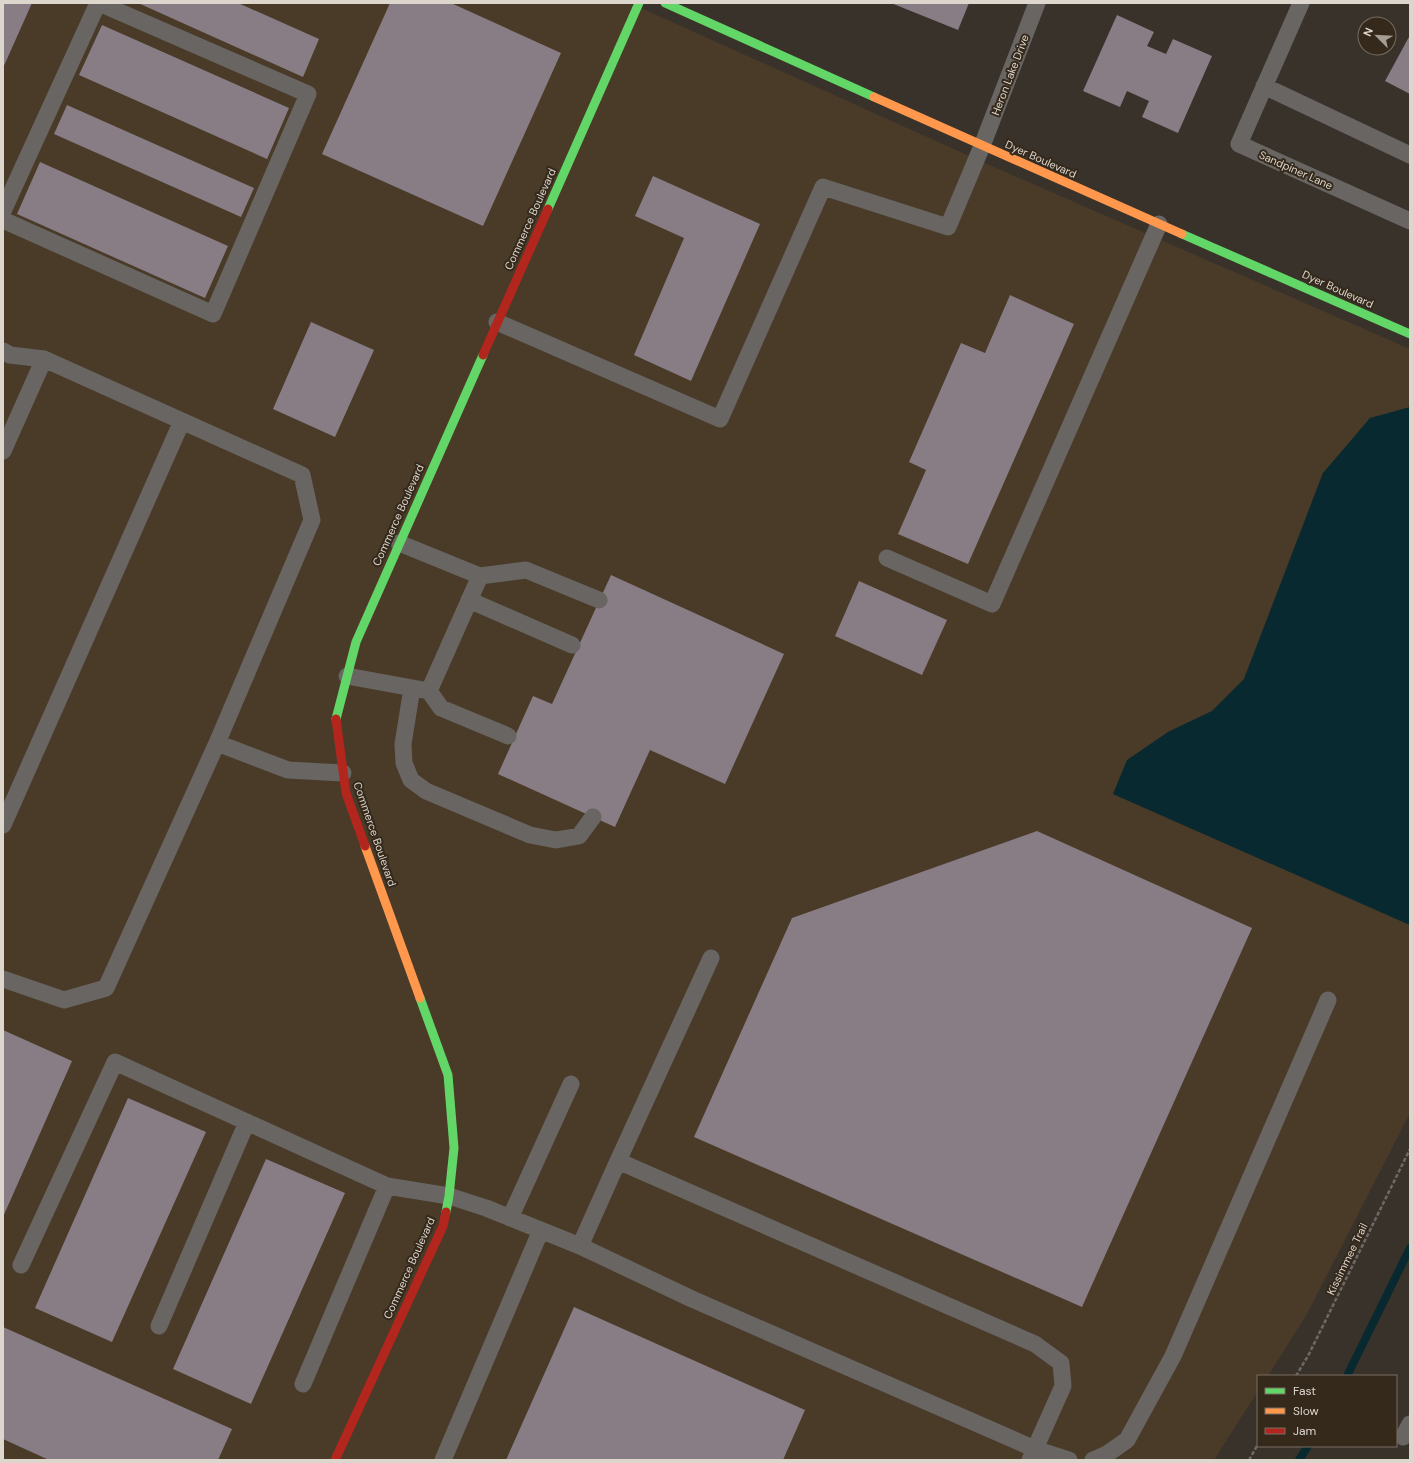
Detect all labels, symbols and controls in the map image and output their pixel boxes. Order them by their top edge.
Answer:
north arrow [1357,16,1397,56]
text: N [1360,25,1376,38]
street label: Heron Lake Drive [988,33,1032,117]
street label: Dyer Boulevard [1003,137,1079,181]
street label: Sandpiner Lane [1257,148,1335,192]
street label: Commerce Boulevard [501,166,559,272]
street label: Dyer Boulevard [1300,267,1376,311]
street label: Commerce Boulevard [369,462,427,568]
street label: Commerce Boulevard [351,780,400,888]
street label: Commerce Boulevard [380,1215,438,1321]
street label: Kissimmee Trail [1324,1221,1370,1297]
legend [1257,1375,1397,1447]
text: Fast [1293,1383,1316,1399]
text: Slow [1293,1403,1319,1419]
text: Jam [1293,1423,1316,1439]

